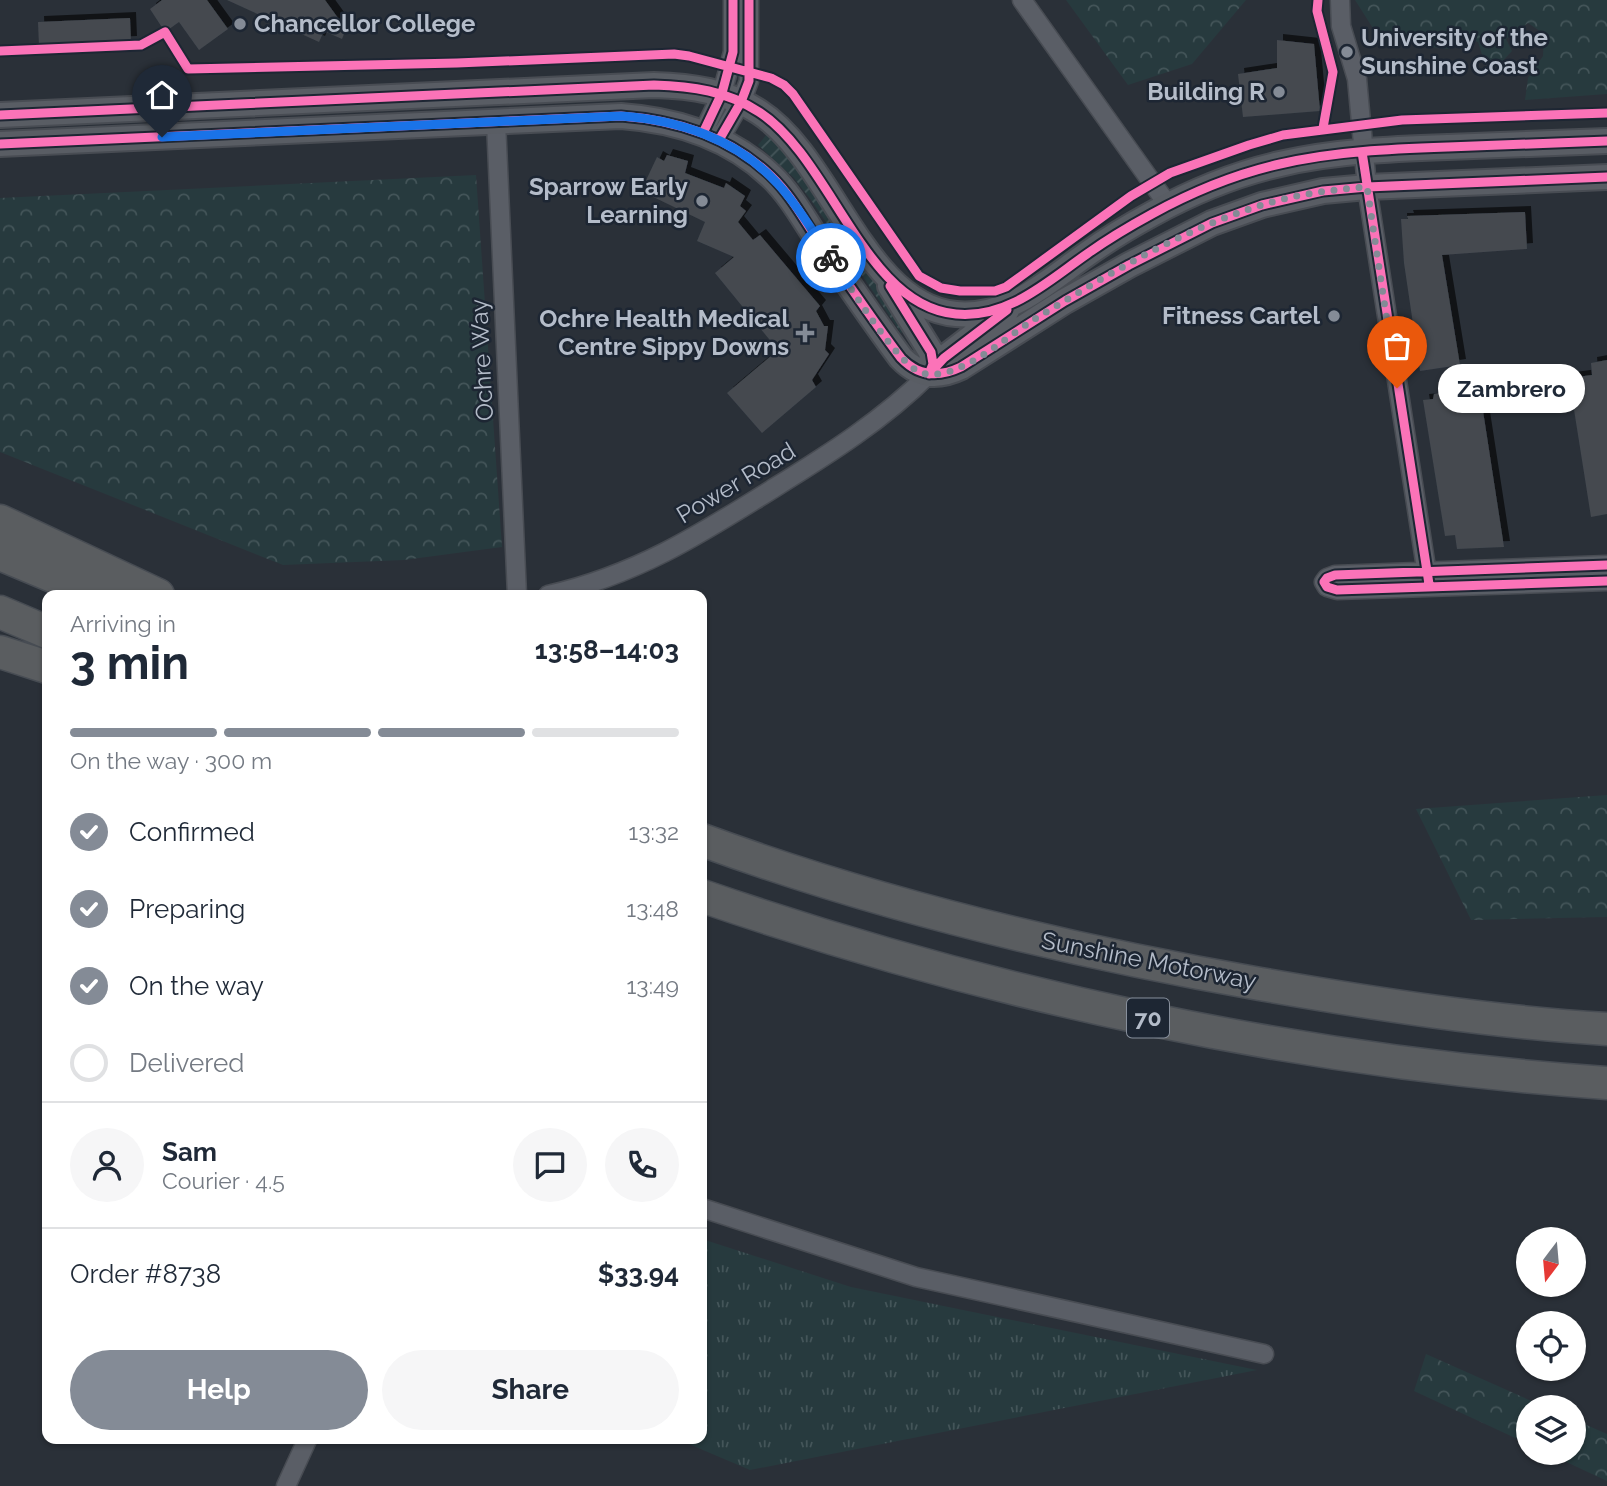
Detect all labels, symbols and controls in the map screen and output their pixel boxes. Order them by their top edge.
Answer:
place label: Chancellor College [254,9,475,38]
marker: Chancellor College [232,16,248,32]
place label: University of the Sunshine Coast [1361,23,1548,80]
marker: University of the Sunshine Coast [1339,44,1355,60]
pin [132,65,192,137]
icon: home [143,76,181,114]
place label: Building R [1147,77,1265,106]
marker: Building R [1271,84,1287,100]
place label: Sparrow Early Learning [529,172,688,229]
marker: Sparrow Early Learning [694,193,710,209]
courier [796,223,866,293]
icon: bike [812,239,850,277]
street label: Ochre Way [464,298,499,422]
place label: Fitness Cartel [1162,301,1320,330]
place label: Ochre Health Medical Centre Sippy Downs [539,304,789,361]
marker: Fitness Cartel [1326,308,1342,324]
pin [1367,316,1427,388]
marker: Ochre Health Medical Centre Sippy Downs [795,323,815,343]
icon: bag [1378,327,1416,365]
callout: Zambrero [1439,364,1586,412]
text: Zambrero [1457,375,1566,402]
street label: Power Road [671,436,800,529]
text: Arriving in [70,610,176,637]
text: 13:58–14:03 [535,635,679,665]
text: 3 min [70,636,189,690]
text: On the way · 300 m [70,747,272,774]
icon: check [70,813,108,851]
text: Confirmed [129,817,255,847]
text: 13:32 [628,818,679,845]
icon: check [70,890,108,928]
text: Preparing [129,894,245,924]
text: 13:48 [626,895,679,922]
street label: Sunshine Motorway [1039,925,1259,996]
icon: check [70,967,108,1005]
text: On the way [129,971,264,1001]
text: 13:49 [627,972,679,999]
road number: 70 [1127,998,1169,1037]
text: Delivered [129,1048,244,1078]
button: person [70,1128,144,1202]
button: chat [513,1128,587,1202]
button: phone [605,1128,679,1202]
text: Sam [162,1137,217,1167]
text: Courier · 4.5 [162,1167,285,1194]
north arrow [1516,1227,1586,1297]
map controls [1516,1227,1586,1465]
text: Order #8738 [70,1259,221,1289]
text: $33.94 [598,1259,679,1289]
button: locate [1516,1311,1586,1381]
button: Help [70,1350,368,1430]
button: Share [382,1350,679,1430]
button: layers [1516,1395,1586,1465]

